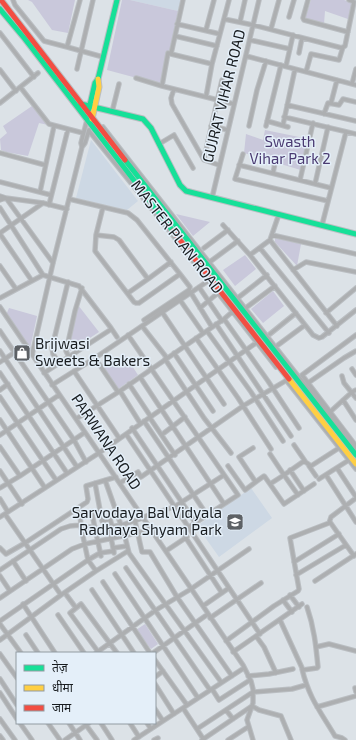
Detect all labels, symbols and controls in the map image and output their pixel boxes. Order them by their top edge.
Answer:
street label: GUJRAT VIHAR ROAD [198,27,248,164]
park label: Swasth Vihar Park 2 [249,132,331,167]
street label: MASTER PLAN ROAD [128,176,228,297]
place label: Brijwasi Sweets & Bakers [35,334,150,369]
shop icon: Brijwasi Sweets & Bakers [12,343,32,363]
street label: PARWANA ROAD [68,390,146,493]
place label: Sarvodaya Bal Vidyala Radhaya Shyam Park [72,503,222,538]
school or university icon: Sarvodaya Bal Vidyala Radhaya Shyam Park [225,512,245,532]
legend [16,652,156,724]
text: तेज़ [52,660,69,674]
text: धीमा [52,680,74,694]
text: जाम [52,700,72,714]

